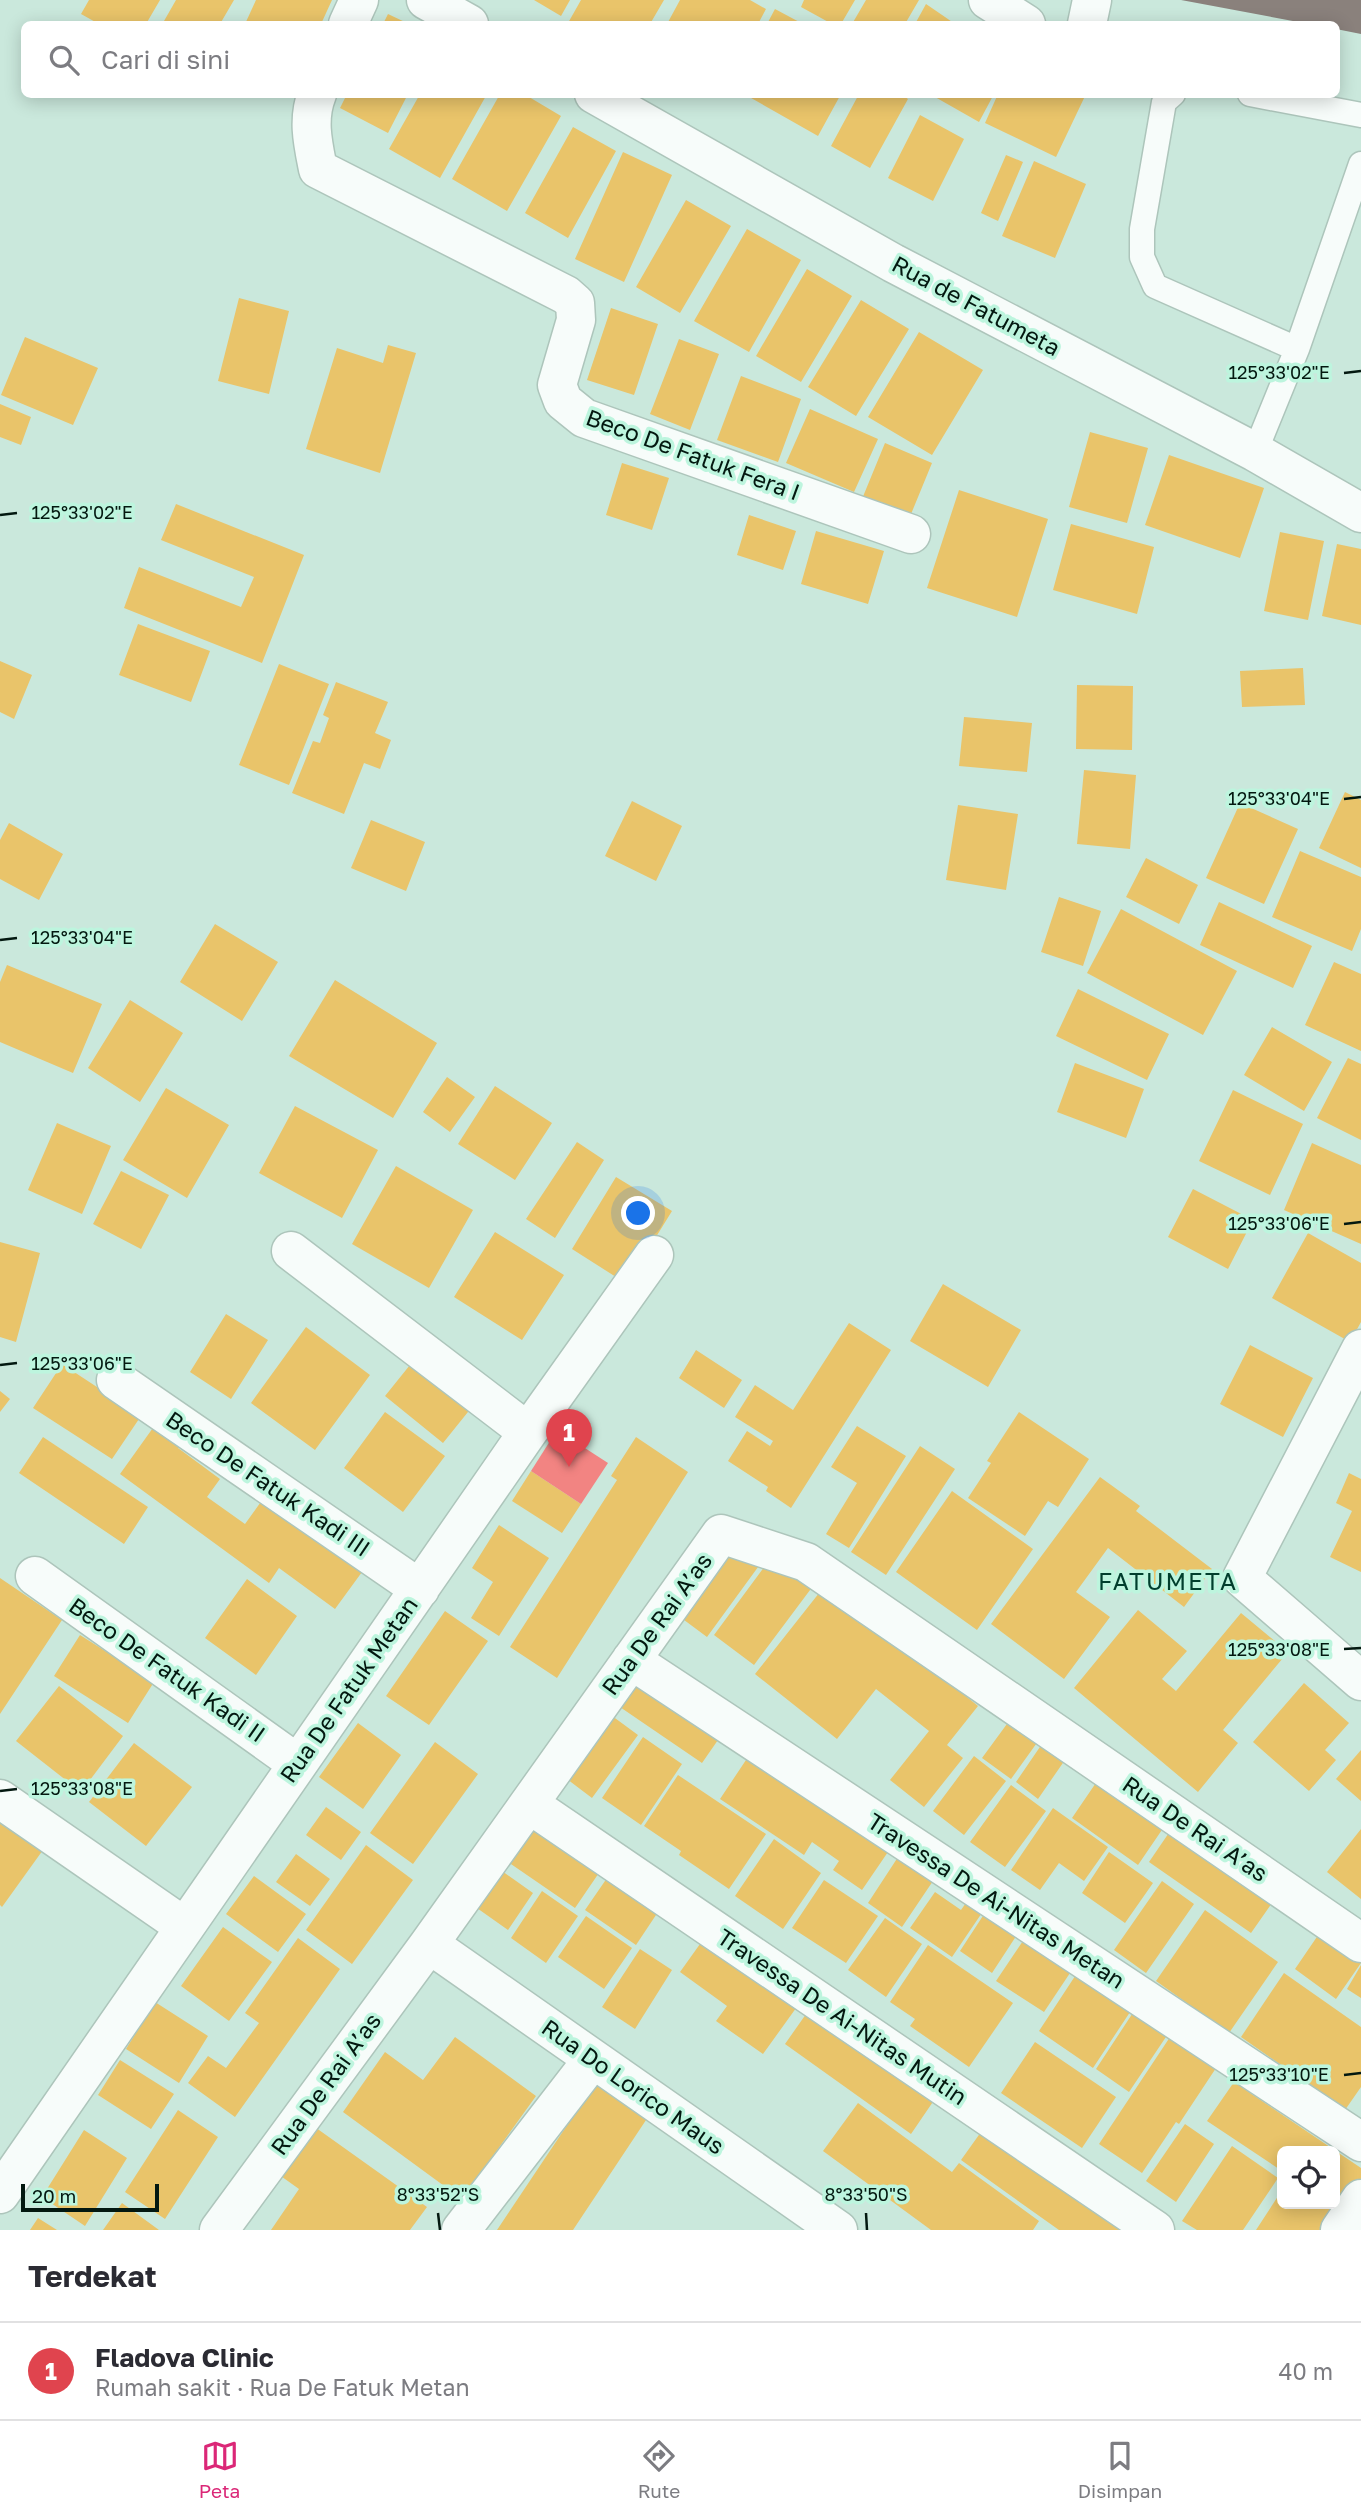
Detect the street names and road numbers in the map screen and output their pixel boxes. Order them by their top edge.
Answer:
street label: Rua de Fatumeta [888,249,1065,361]
street label: Beco De Fatuk Fera I [583,402,804,506]
street label: Beco De Fatuk Kadi III [161,1404,376,1562]
street label: Rua De Rai A’as [595,1547,717,1700]
street label: Beco De Fatuk Kadi II [64,1591,271,1747]
street label: Rua De Fatuk Metan [274,1591,423,1788]
street label: Rua De Rai A’as [1118,1769,1273,1887]
street label: Travessa De Ai-Nitas Metan [863,1806,1130,1994]
street label: Travessa De Ai-Nitas Mutin [713,1922,973,2110]
street label: Rua De Rai A’as [264,2007,386,2160]
street label: Rua Do Lorico Maus [537,2013,730,2160]

